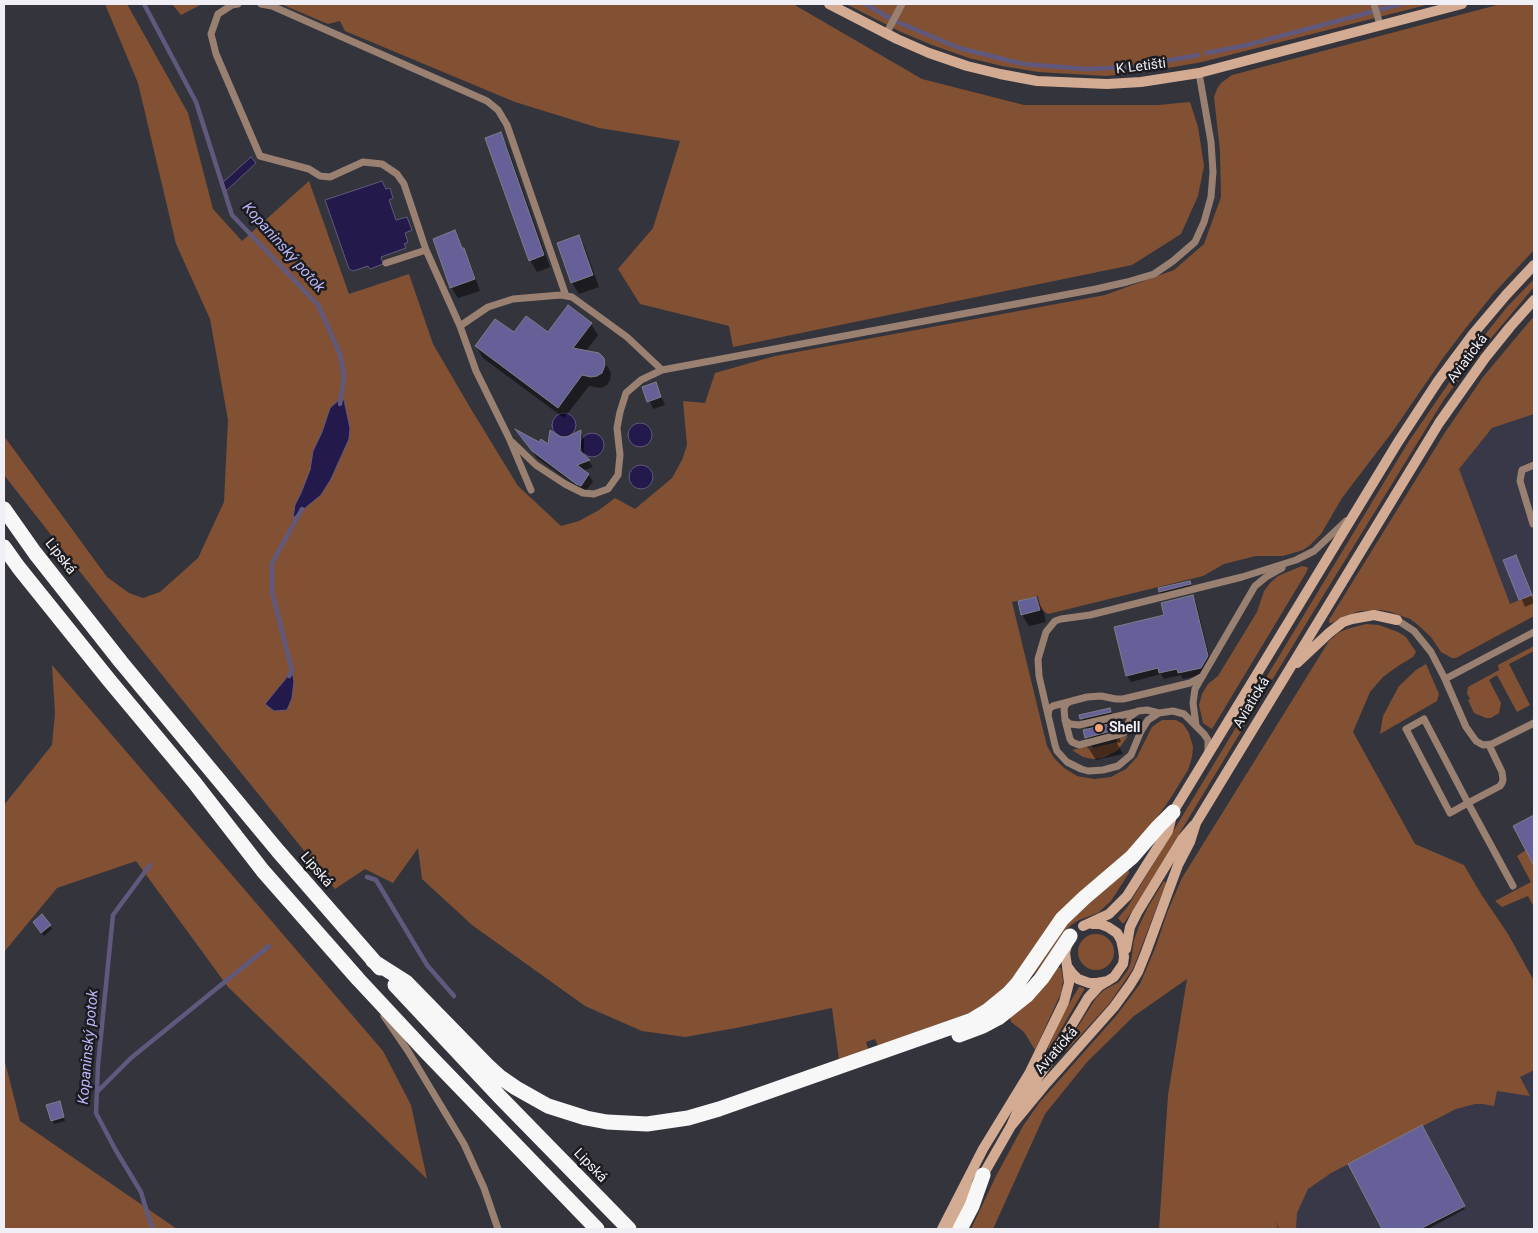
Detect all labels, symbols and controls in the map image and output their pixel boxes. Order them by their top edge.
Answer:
street label: K Letišti [1115,56,1167,78]
water label: Kopaninský potok [238,199,328,297]
street label: Aviatická [1444,331,1492,387]
street label: Lipská [41,536,79,578]
street label: Aviatická [1230,674,1274,732]
place label: Shell [1109,720,1140,736]
marker: Shell [1093,722,1105,734]
street label: Lipská [296,849,336,891]
water label: Kopaninský potok [75,989,103,1105]
street label: Aviatická [1032,1024,1082,1078]
street label: Lipská [570,1146,610,1186]

